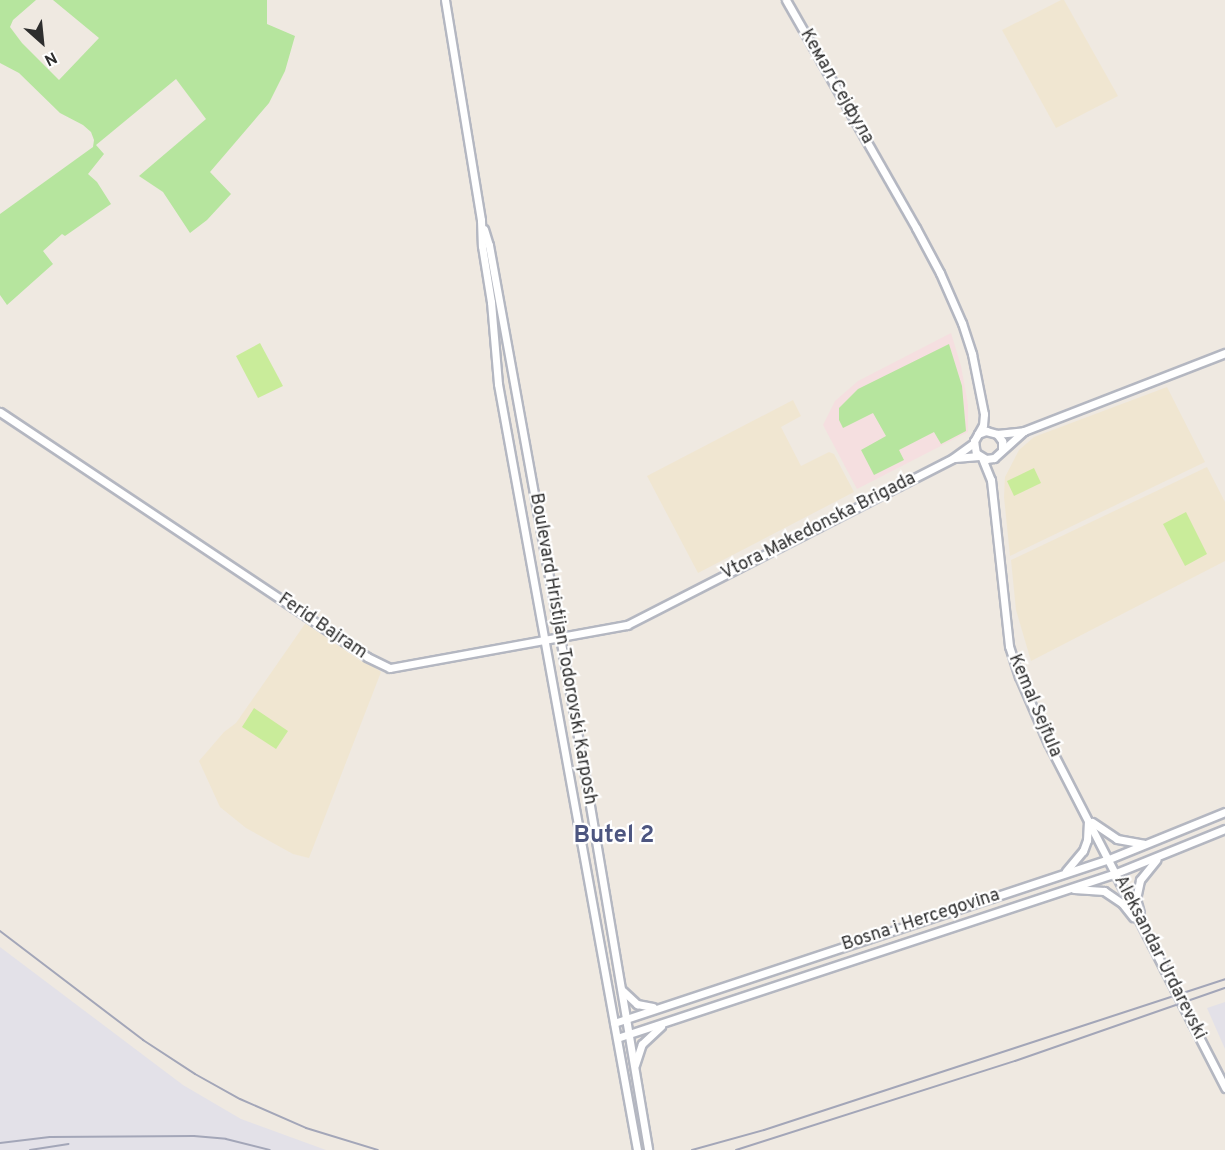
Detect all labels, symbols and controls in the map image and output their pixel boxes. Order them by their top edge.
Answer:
north arrow [12,12,72,72]
street label: Кемал Сејфула [794,26,878,148]
text: N [41,47,60,70]
street label: Vtora Makedonska Brigada [718,469,920,585]
street label: Boulevard Hristijan Todorovski Karposh [524,491,600,807]
street label: Ferid Bajram [273,589,371,665]
street label: Kemal Sejfula [1003,651,1065,761]
district label: Butel 2 [573,823,655,851]
street label: Aleksandar Urdarevski [1108,872,1210,1044]
street label: Bosna i Hercegovina [839,885,1003,957]

